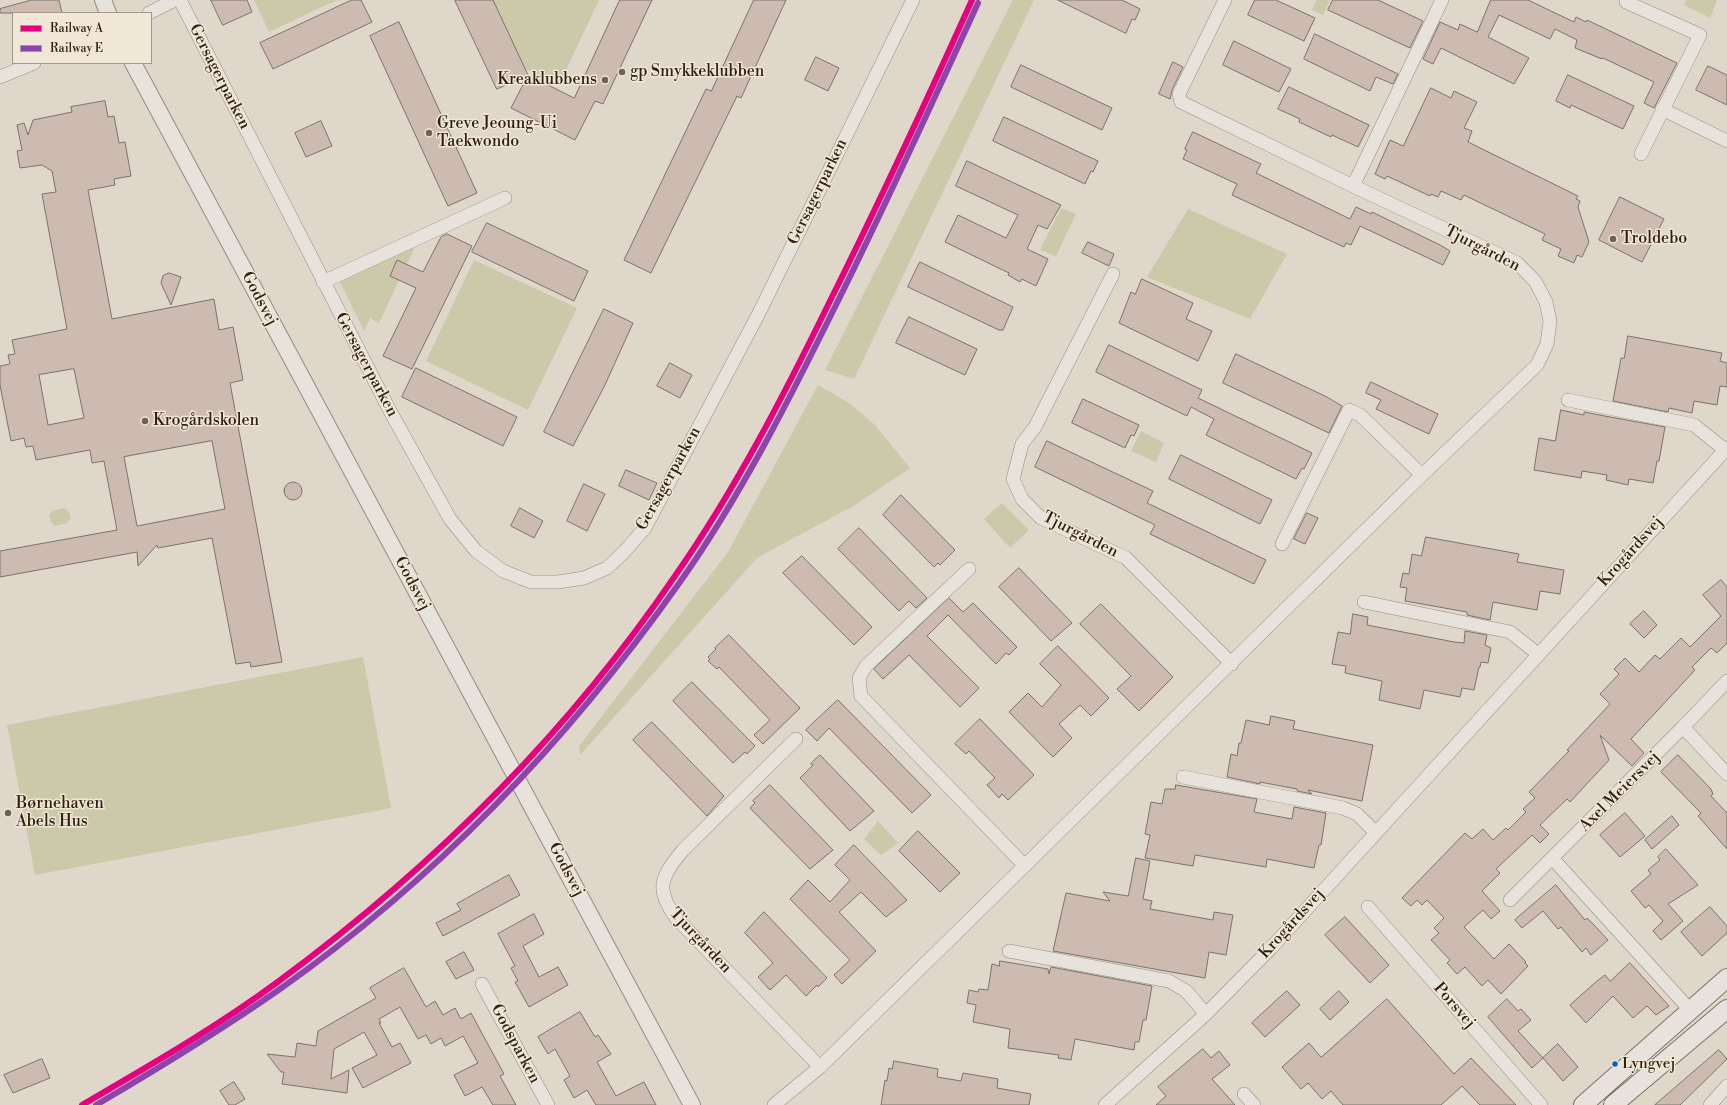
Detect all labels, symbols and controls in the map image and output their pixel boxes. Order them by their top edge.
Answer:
legend [12,12,152,64]
text: Railway A [50,21,103,36]
street label: Gersagerparken [184,21,254,133]
text: Railway E [50,41,103,56]
place label: gp Smykkeklubben [630,62,764,82]
marker: gp Smykkeklubben [617,67,627,77]
place label: Kreaklubbens [497,70,597,90]
marker: Kreaklubbens [600,75,610,85]
place label: Greve Jeoung-Ui Taekwondo [437,114,557,152]
marker: Greve Jeoung-Ui Taekwondo [424,128,434,138]
street label: Gersagerparken [784,136,852,248]
street label: Tjurgården [1441,222,1523,276]
place label: Troldebo [1621,229,1687,249]
marker: Troldebo [1608,234,1618,244]
street label: Godsvej [237,269,281,329]
street label: Gersagerparken [330,310,402,420]
place label: Krogårdskolen [153,411,259,431]
marker: Krogårdskolen [140,416,150,426]
street label: Gersagerparken [633,424,705,534]
street label: Tjurgården [1039,508,1121,562]
street label: Krogårdsvej [1594,513,1668,591]
street label: Godsvej [390,554,434,614]
street label: Axel Meiersvej [1576,748,1664,836]
place label: Børnehaven Abels Hus [16,794,104,832]
marker: Børnehaven Abels Hus [3,808,13,818]
street label: Godsvej [544,840,588,900]
street label: Krogårdsvej [1255,885,1329,963]
street label: Tjurgården [665,904,735,978]
street label: Porsvej [1429,979,1479,1033]
street label: Godsparken [486,1001,544,1087]
place label: Lyngvej [1622,1055,1675,1073]
marker: Lyngvej [1610,1059,1620,1069]

